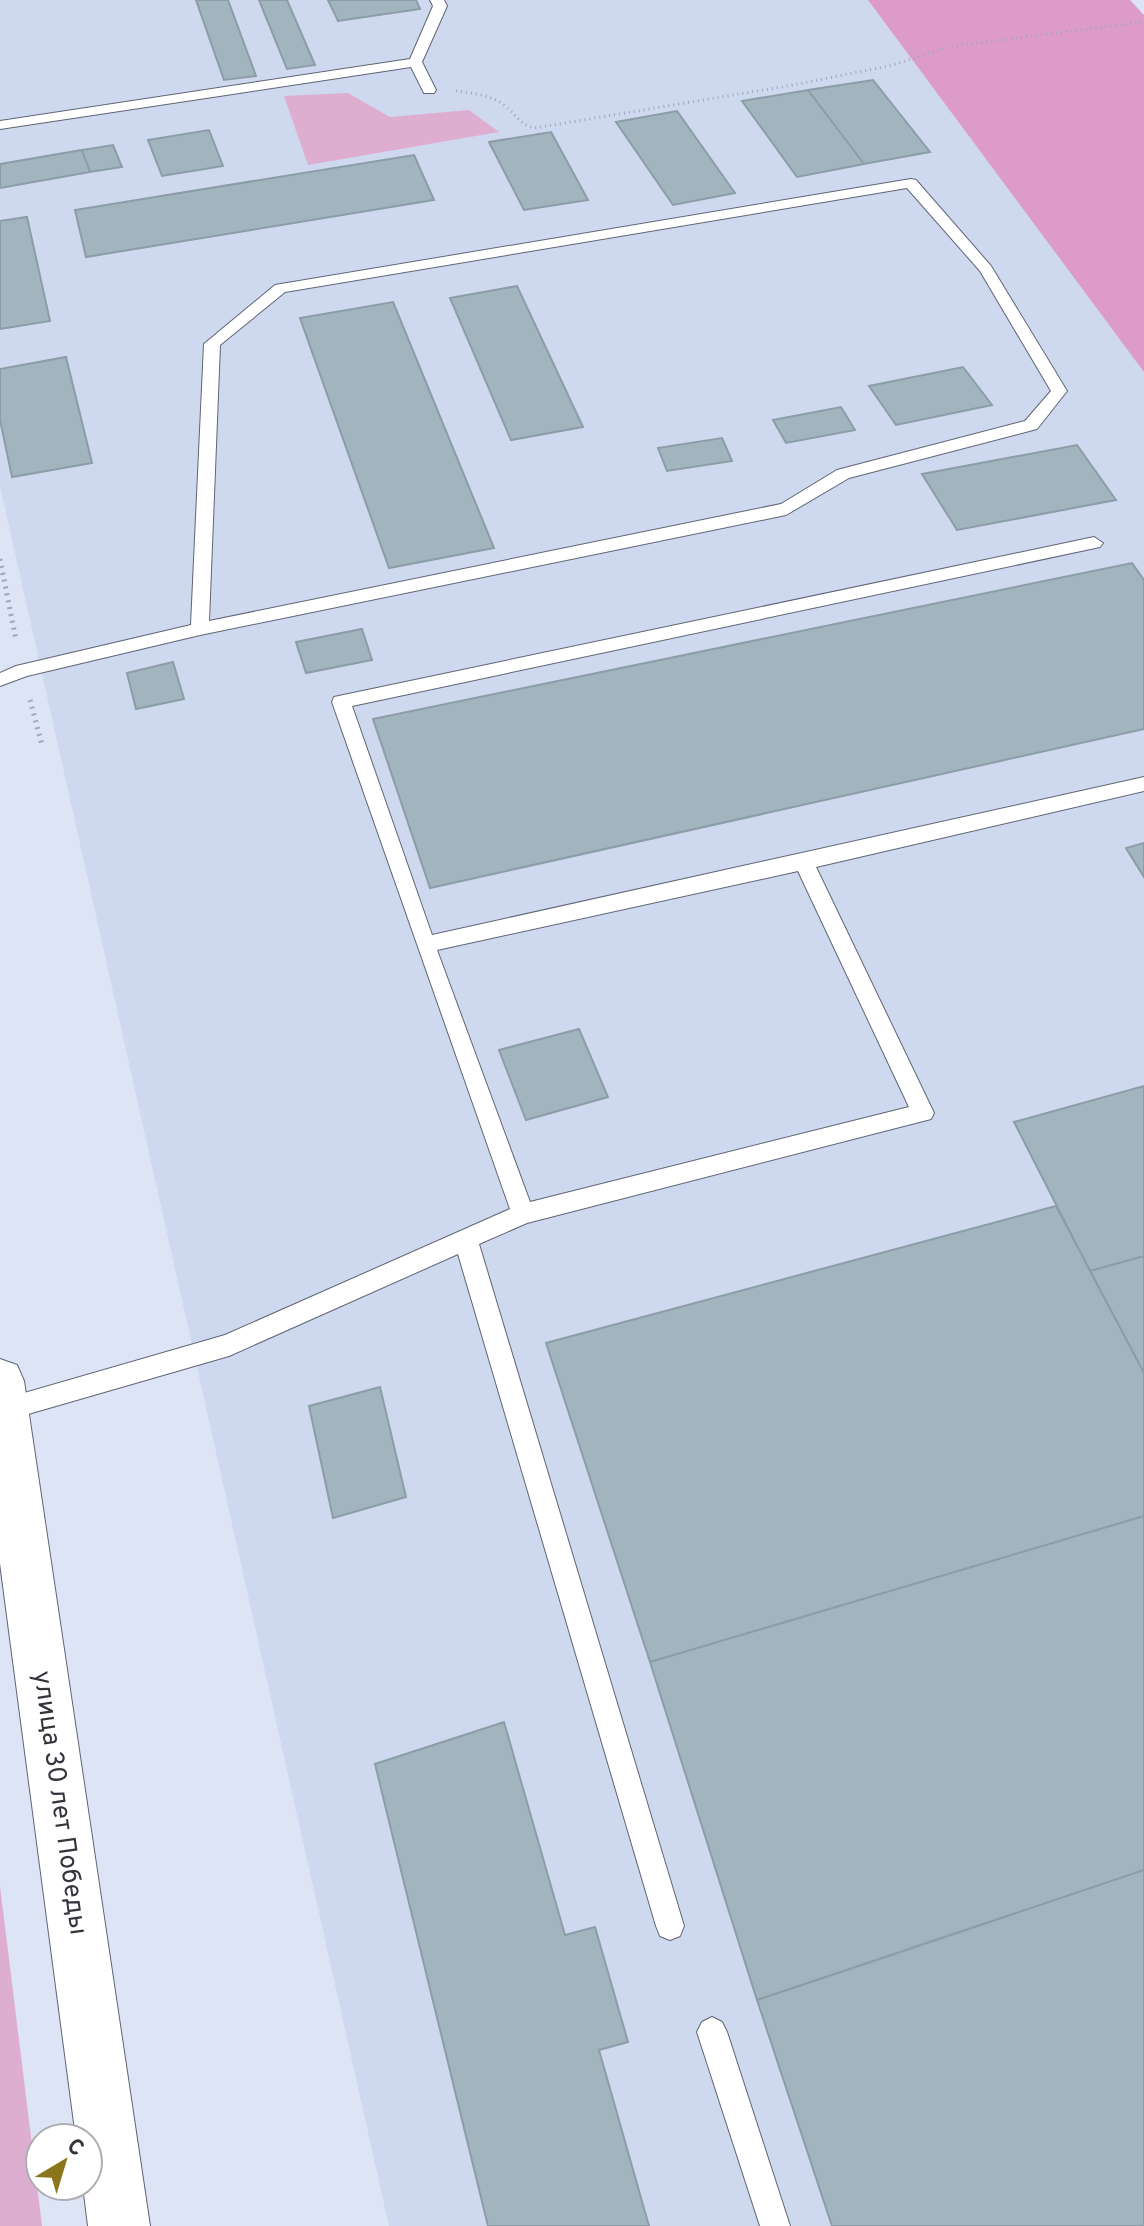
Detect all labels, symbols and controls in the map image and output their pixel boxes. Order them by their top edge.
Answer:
street label: улица 30 лет Победы [24,1669,94,1937]
north arrow [24,2122,104,2202]
text: С [61,2133,89,2163]

